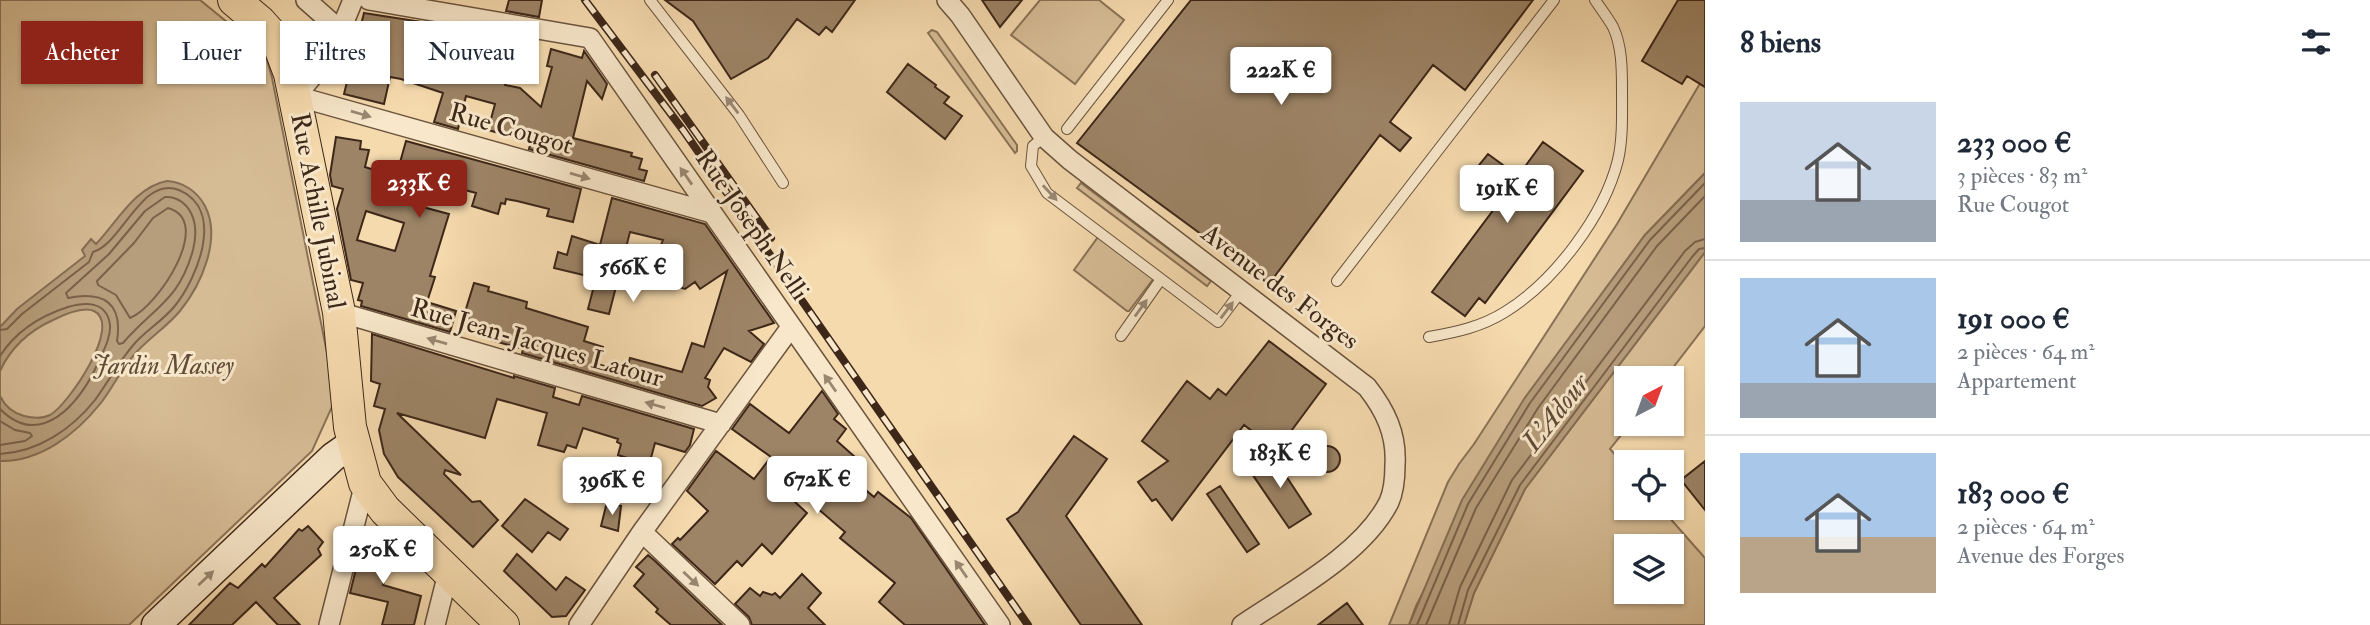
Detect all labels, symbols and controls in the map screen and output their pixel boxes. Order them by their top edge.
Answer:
chip: Acheter [21,21,143,84]
chip: Louer [157,21,266,84]
chip: Filtres [280,21,390,84]
chip: Nouveau [404,21,539,84]
icon: filters [2297,23,2335,61]
text: 8 biens [1740,24,1821,61]
pin: 222K € [1224,48,1338,107]
text: 222K € [1246,55,1316,84]
street label: Rue Cougot [446,96,576,162]
one-way arrow [725,96,739,115]
one-way arrow [351,109,373,120]
street label: Rue Achille Jubinal [283,110,353,312]
text: 233 000 € [1957,124,2072,161]
icon: home [1796,130,1880,214]
street label: Rue Joseph Nelli [687,144,816,307]
pin: 233K € [362,160,476,220]
text: 3 pièces · 83 m² [1957,161,2088,190]
pin: 191K € [1450,166,1564,225]
one-way arrow [679,167,693,185]
text: 233K € [387,168,451,197]
one-way arrow [570,171,591,181]
text: 191K € [1476,173,1538,202]
one-way arrow [1042,184,1058,201]
text: Rue Cougot [1957,190,2069,219]
street label: Avenue des Forges [1194,217,1365,357]
pin: 566K € [576,244,690,304]
text: 566K € [599,252,667,281]
street label: Rue Jean-Jacques Latour [407,292,667,394]
one-way arrow [1134,299,1148,317]
one-way arrow [1220,300,1234,319]
text: 191 000 € [1957,300,2070,337]
icon: home [1796,306,1880,390]
one-way arrow [426,335,447,345]
text: 2 pièces · 64 m² [1957,337,2095,366]
park label: Jardin Massey [92,350,234,382]
water label: L'Adour [1514,366,1598,460]
north arrow [1614,366,1684,436]
map controls [1614,366,1684,604]
text: Appartement [1957,366,2077,395]
one-way arrow [823,374,837,392]
one-way arrow [644,399,666,410]
pin: 183K € [1223,430,1337,490]
text: 183K € [1249,438,1311,467]
button: locate [1614,450,1684,520]
pin: 672K € [760,456,874,516]
pin: 396K € [555,458,669,517]
text: 672K € [783,464,851,493]
text: 396K € [579,465,645,494]
text: 183 000 € [1957,475,2070,512]
icon: home [1796,481,1880,565]
text: 2 pièces · 64 m² [1957,512,2095,541]
pin: 250K € [326,526,440,586]
text: 250K € [349,534,417,563]
button: layers [1614,534,1684,604]
text: Avenue des Forges [1957,541,2124,570]
one-way arrow [954,560,968,578]
one-way arrow [197,570,214,586]
one-way arrow [682,570,699,586]

